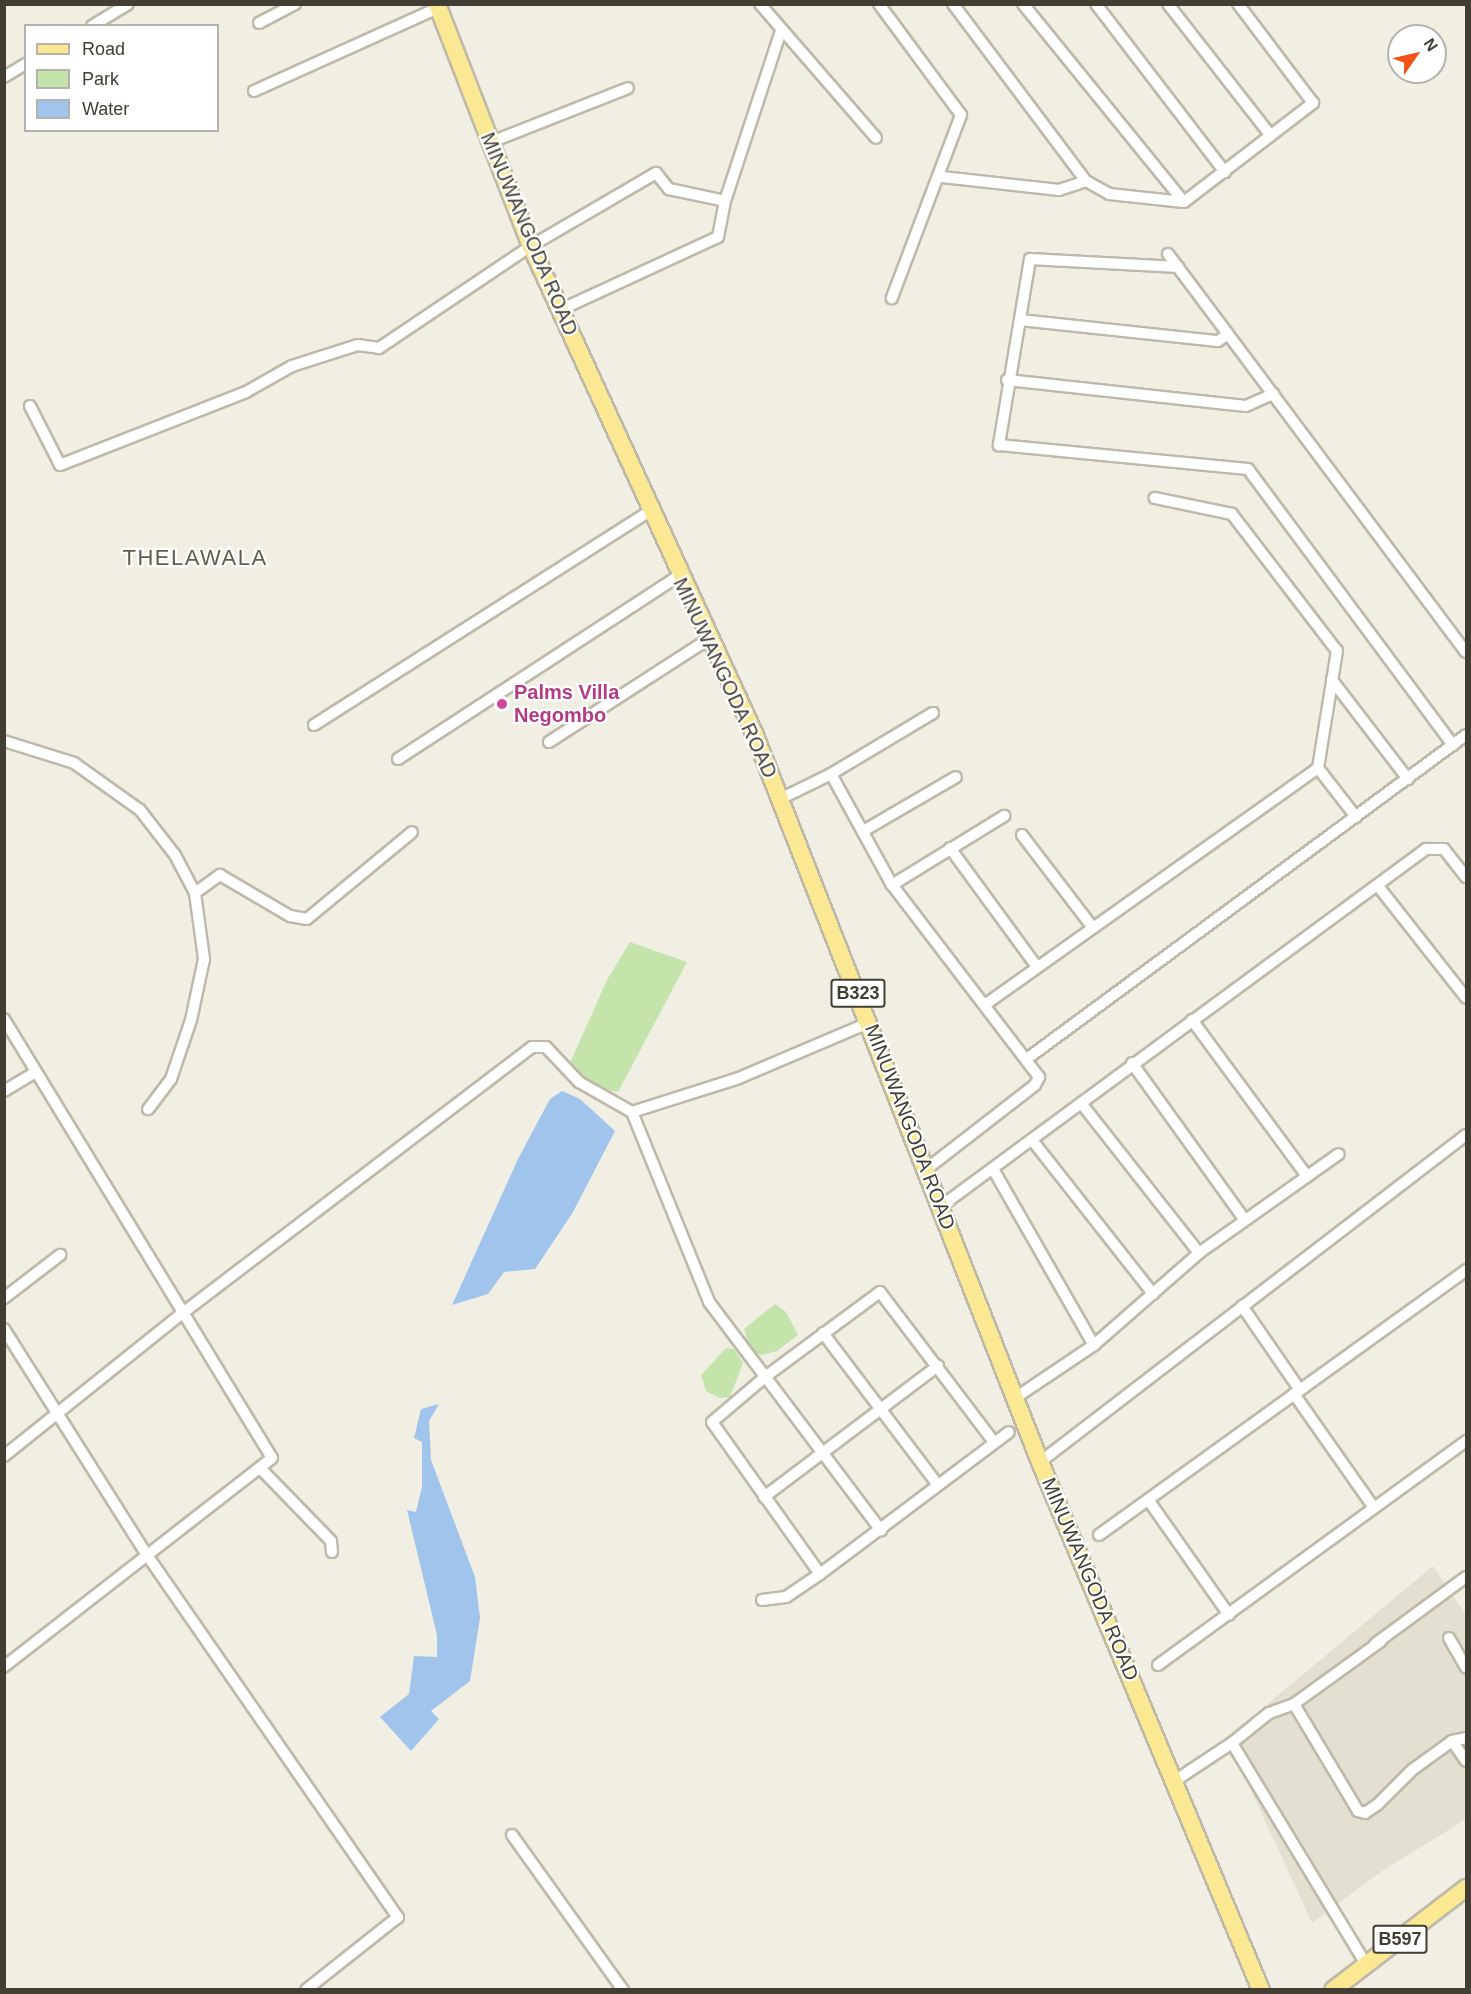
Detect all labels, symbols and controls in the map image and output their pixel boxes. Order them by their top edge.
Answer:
legend [24,24,219,132]
north arrow [1387,24,1447,84]
text: N [1420,35,1441,54]
text: Road [82,39,125,59]
text: Park [82,69,119,89]
text: Water [82,99,129,119]
street label: MINUWANGODA ROAD [475,128,583,340]
district label: THELAWALA [122,545,268,571]
street label: MINUWANGODA ROAD [668,574,782,782]
place label: Palms Villa Negombo [514,680,619,727]
marker: Palms Villa Negombo [495,697,509,711]
road number: B323 [830,978,886,1008]
street label: MINUWANGODA ROAD [860,1020,960,1234]
street label: MINUWANGODA ROAD [1036,1473,1144,1685]
road number: B597 [1372,1924,1428,1954]

